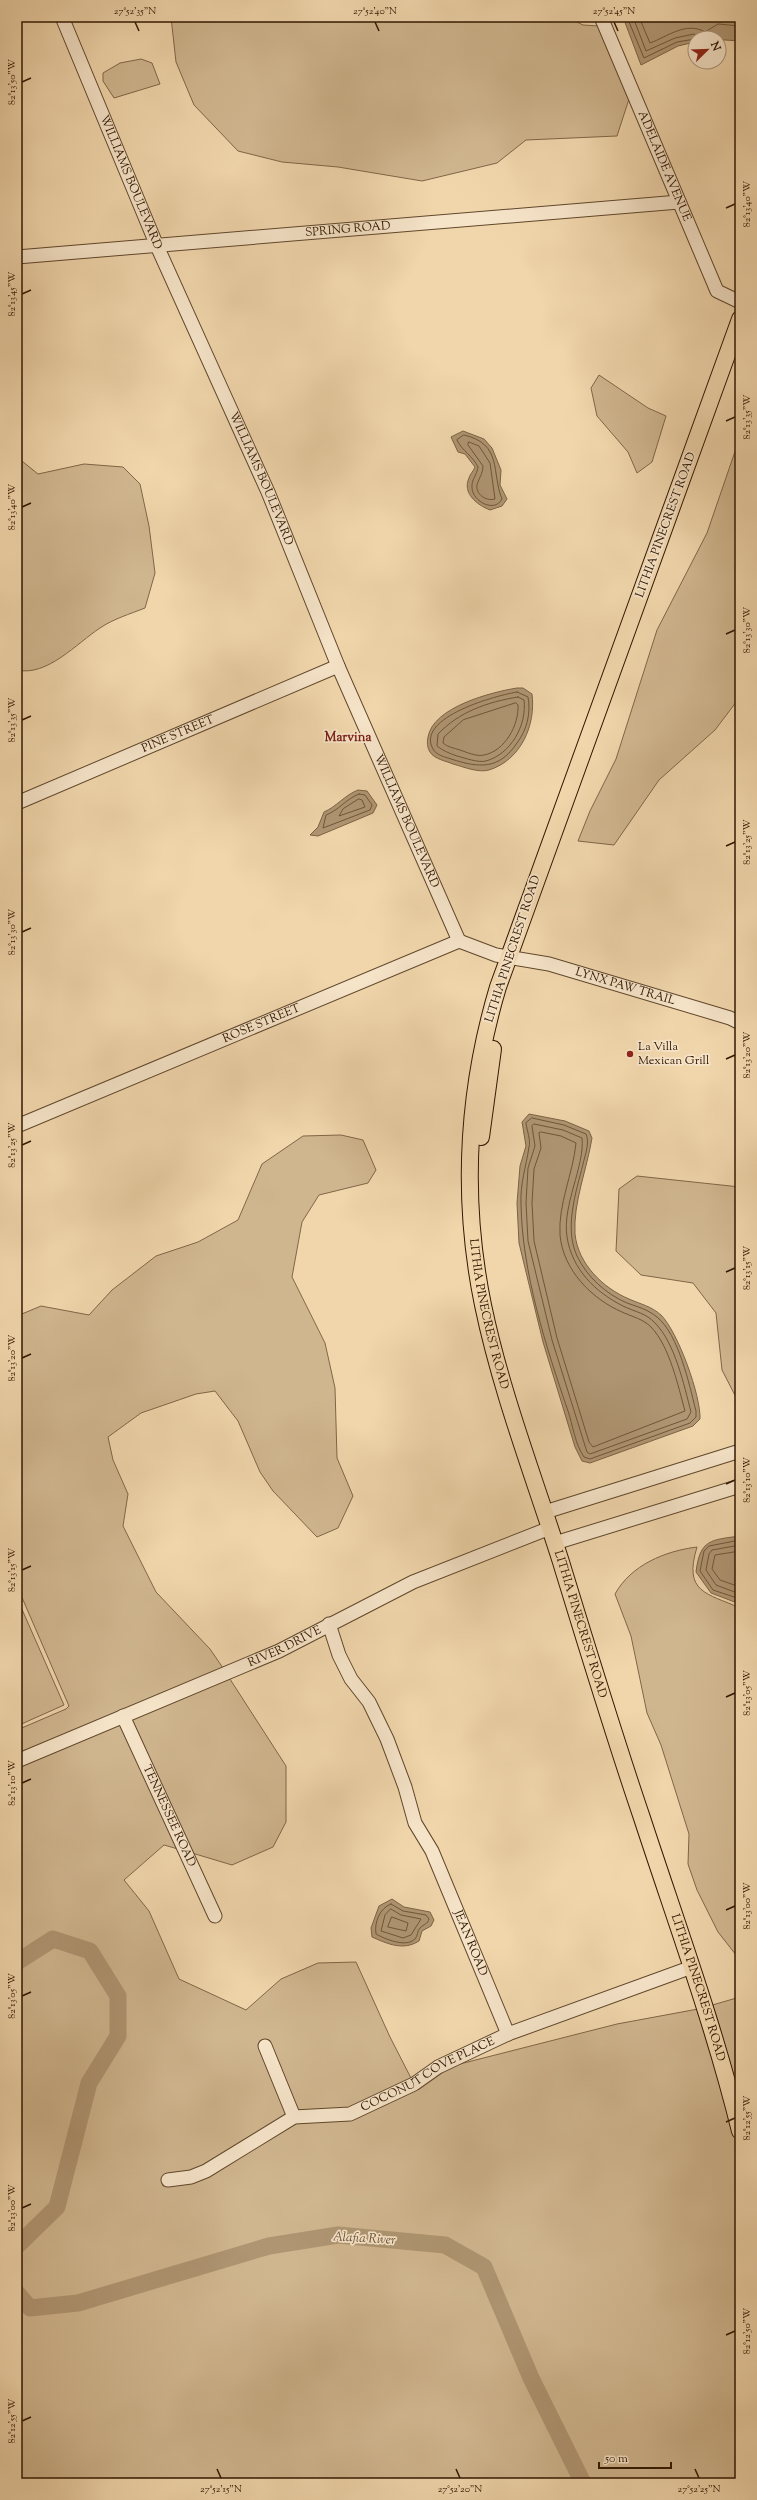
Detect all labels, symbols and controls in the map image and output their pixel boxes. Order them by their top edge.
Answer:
text: 27°52'35"N [114,4,156,19]
text: 27°52'40"N [353,4,397,19]
text: 27°52'45"N [593,4,635,19]
north arrow [687,30,727,70]
text: N [706,38,724,54]
text: 82°13'50"W [5,59,20,105]
street label: ADELAIDE AVENUE [633,108,696,225]
street label: WILLIAMS BOULEVARD [95,112,166,252]
text: 82°13'40"W [740,181,755,227]
street label: SPRING ROAD [304,217,391,242]
text: 82°13'45"W [5,272,20,316]
text: 82°13'35"W [740,395,755,439]
street label: WILLIAMS BOULEVARD [224,409,298,548]
street label: LITHIA PINECREST ROAD [631,450,701,600]
text: 82°13'40"W [5,484,20,530]
text: 82°13'30"W [740,607,755,653]
text: 82°13'35"W [5,698,20,742]
street label: PINE STREET [139,711,218,758]
district label: Marvina [325,729,371,747]
street label: WILLIAMS BOULEVARD [369,752,444,891]
text: 82°13'25"W [740,819,755,865]
street label: LITHIA PINECREST ROAD [481,873,545,1025]
text: 82°13'30"W [5,909,20,955]
street label: LYNX PAW TRAIL [573,963,677,1010]
street label: ROSE STREET [220,999,304,1048]
text: 82°13'20"W [740,1032,755,1078]
place label: La Villa Mexican Grill [638,1038,710,1070]
marker: La Villa Mexican Grill [625,1049,635,1059]
text: 82°13'25"W [5,1122,20,1168]
street label: LITHIA PINECREST ROAD [464,1238,513,1392]
text: 82°13'15"W [740,1246,755,1290]
text: 82°13'20"W [5,1335,20,1381]
text: 82°13'10"W [740,1457,755,1503]
text: 82°13'15"W [5,1548,20,1592]
street label: LITHIA PINECREST ROAD [549,1548,611,1701]
street label: RIVER DRIVE [245,1621,325,1672]
text: 82°13'05"W [740,1670,755,1716]
text: 82°13'10"W [5,1760,20,1806]
street label: TENNESSEE ROAD [138,1762,200,1870]
text: 82°13'00"W [740,1882,755,1930]
street label: JEAN ROAD [448,1907,492,1979]
street label: LITHIA PINECREST ROAD [666,1912,730,2064]
text: 82°13'05"W [5,1973,20,2019]
street label: COCONUT COVE PLACE [358,2032,498,2117]
text: 82°12'55"W [740,2096,755,2140]
text: 82°13'00"W [5,2184,20,2232]
water label: Alafia River [332,2228,396,2250]
text: 82°12'50"W [740,2308,755,2354]
text: 82°12'55"W [5,2399,20,2443]
scale bar [599,2444,671,2470]
text: 50 m [604,2450,628,2468]
text: 27°52'15"N [200,2482,242,2497]
text: 27°52'20"N [438,2482,482,2497]
text: 27°52'25"N [677,2482,721,2497]

